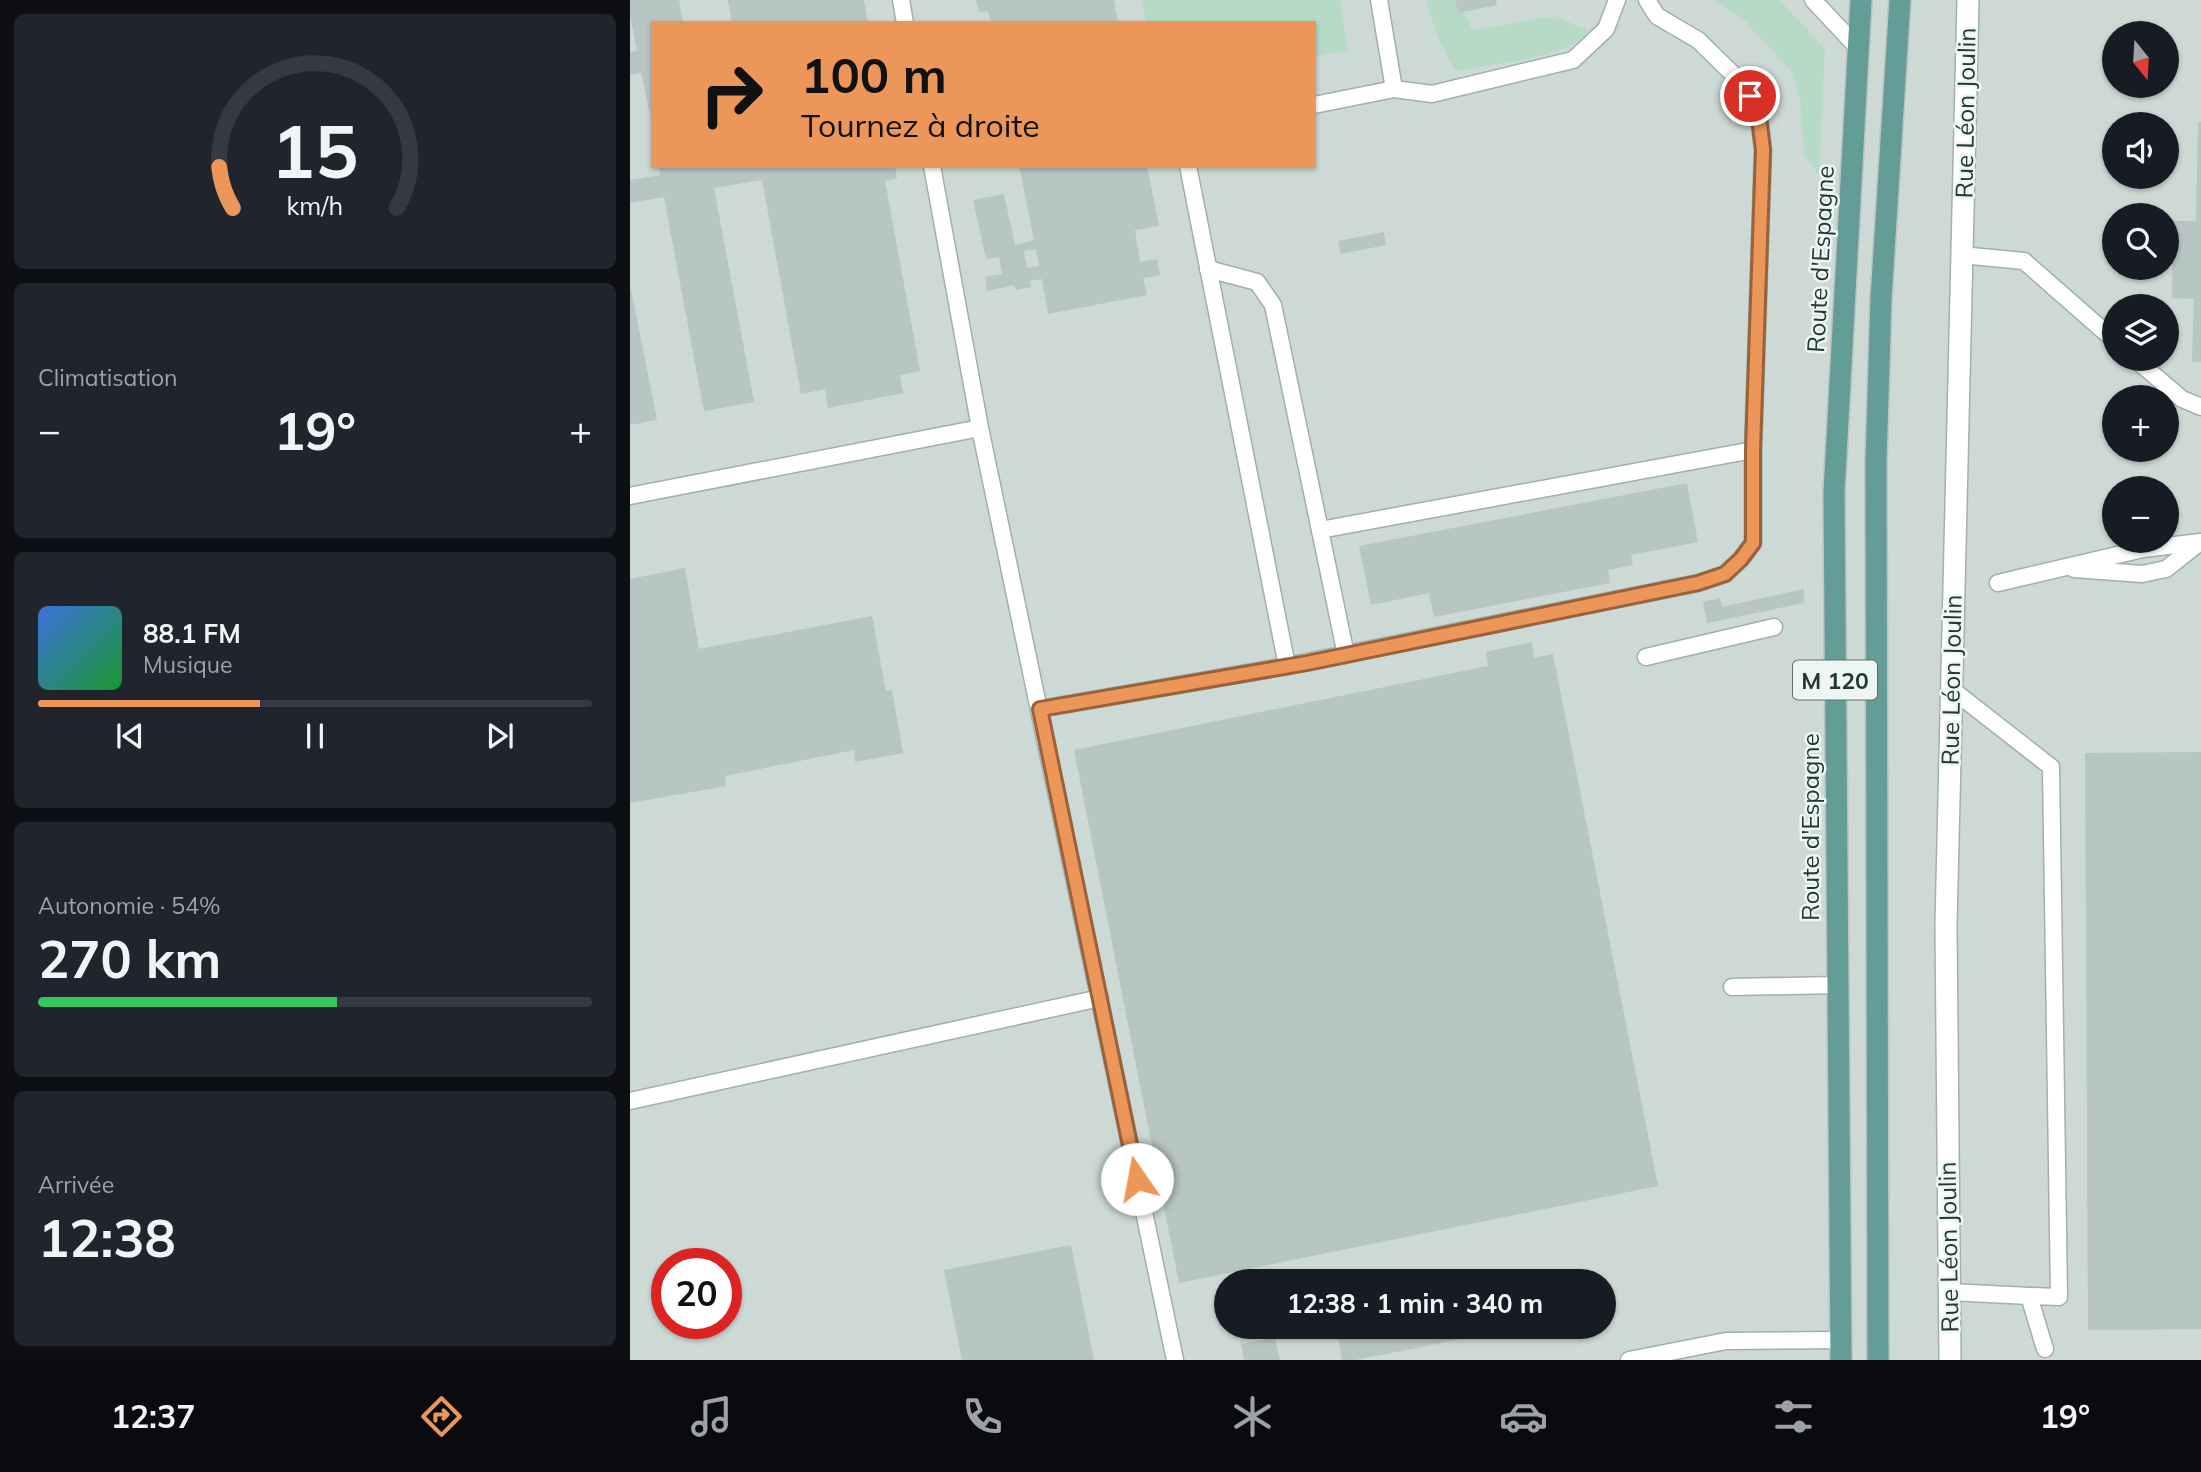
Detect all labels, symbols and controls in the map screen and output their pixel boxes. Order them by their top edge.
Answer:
north arrow [2102,21,2179,98]
map controls [2102,21,2179,553]
street label: Rue Léon Joulin [1949,27,1981,199]
text: 100 m [801,44,947,105]
icon: right [686,49,777,140]
pin [1720,66,1780,126]
icon: arrive [1731,77,1769,115]
text: 15 [271,105,359,196]
text: Tournez à droite [801,105,1040,145]
button: sound [2102,112,2179,189]
street label: Route d'Espagne [1800,165,1840,353]
text: km/h [287,189,343,220]
button: search [2102,203,2179,280]
button: layers [2102,294,2179,371]
text: Climatisation [38,363,178,392]
button: + [2102,385,2179,462]
text: 19° [274,398,356,463]
text: − [38,406,61,454]
text: + [569,406,592,454]
button: − [2102,476,2179,553]
street label: Rue Léon Joulin [1935,594,1967,766]
text: 88.1 FM [143,617,241,650]
text: Musique [143,650,232,679]
road number: M 120 [1793,660,1877,700]
icon: previous [111,717,149,755]
icon: pause [296,717,334,755]
icon: next [481,717,519,755]
street label: Route d'Espagne [1795,733,1825,921]
text: Autonomie · 54% [38,891,221,920]
text: 270 km [38,926,221,991]
position arrow [1100,1142,1174,1216]
street label: Rue Léon Joulin [1932,1161,1964,1333]
text: Arrivée [38,1170,114,1199]
text: 12:38 [38,1205,176,1270]
speed limit sign: 20 [651,1248,742,1339]
text: 12:38 · 1 min · 340 m [1287,1287,1543,1320]
icon: directions [417,1392,466,1441]
icon: music [687,1392,736,1441]
icon: phone [958,1392,1007,1441]
icon: climate [1228,1392,1277,1441]
icon: car [1499,1392,1548,1441]
icon: filters [1769,1392,1818,1441]
text: 12:37 [111,1396,195,1436]
text: 19° [2040,1396,2090,1436]

